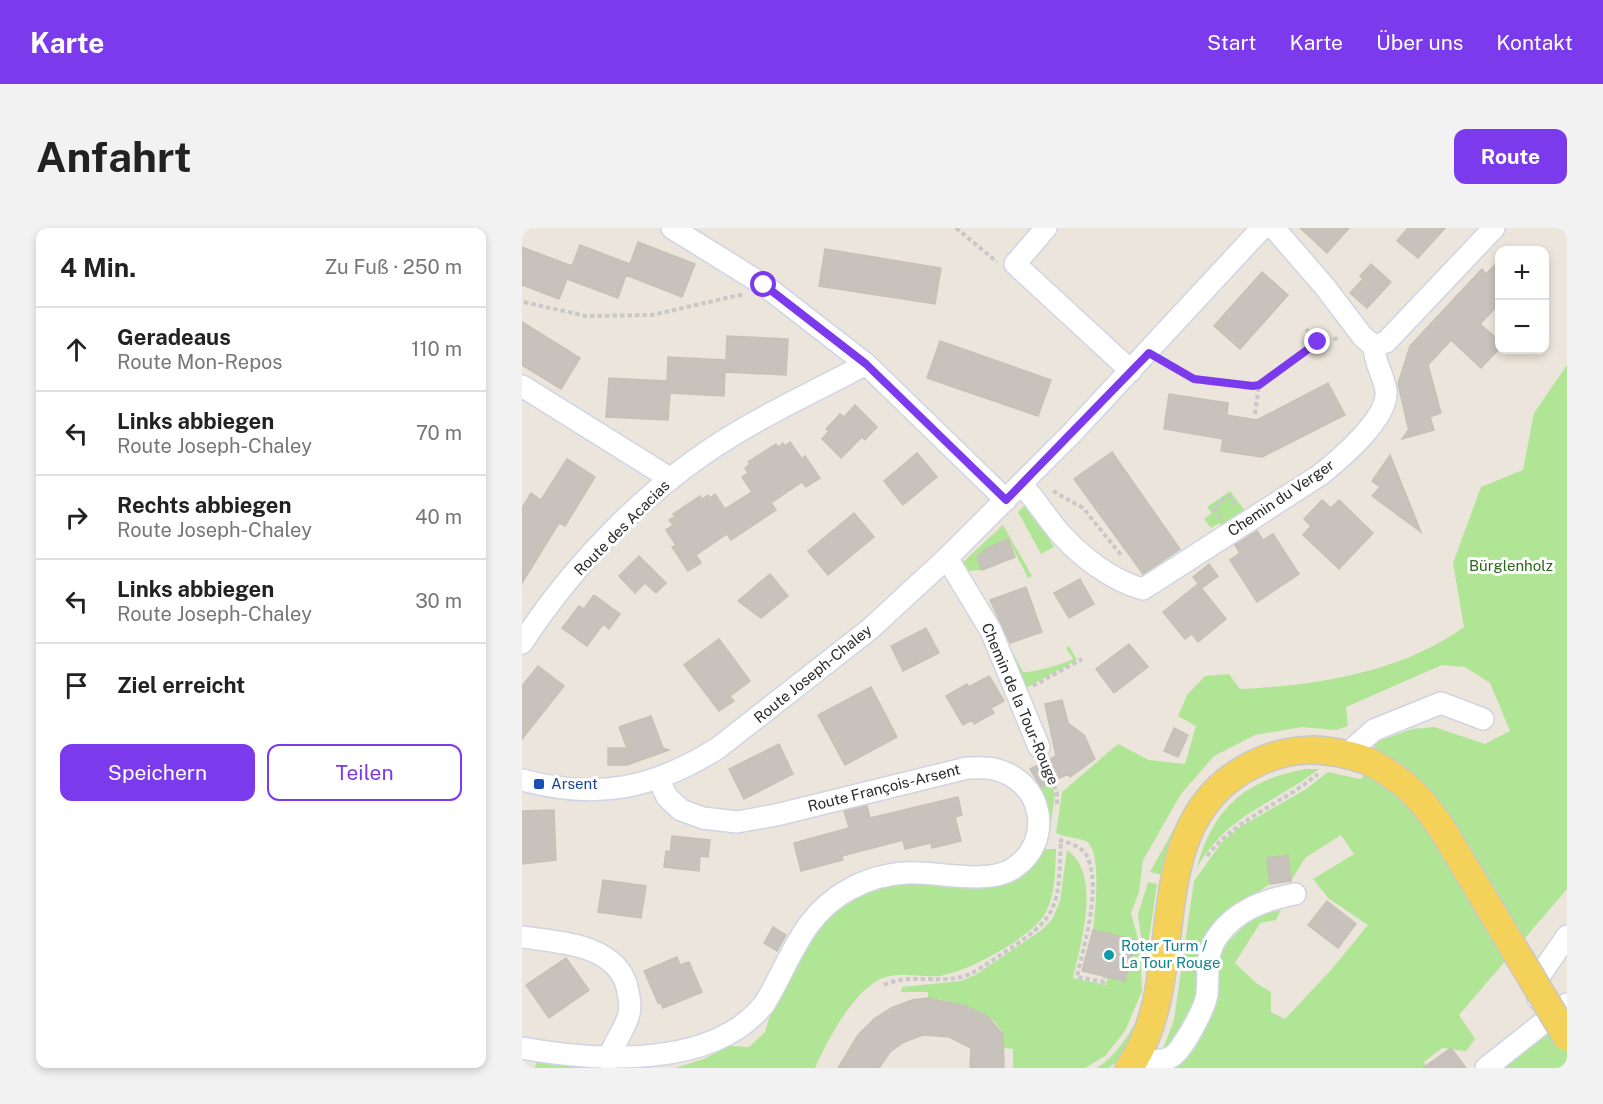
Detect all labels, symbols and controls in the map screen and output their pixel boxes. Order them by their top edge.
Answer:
text: Karte [30,26,104,59]
text: Start [1207,30,1256,55]
text: Karte [1289,30,1343,55]
text: Über uns [1376,30,1463,55]
text: Kontakt [1496,30,1573,55]
button: Route [1454,129,1567,184]
text: Anfahrt [36,132,192,181]
map controls [1495,246,1549,354]
button: + [1495,246,1549,300]
text: 4 Min. [60,252,136,283]
text: Zu Fuß · 250 m [324,255,462,279]
route start [750,271,776,297]
button: − [1495,300,1549,354]
text: Geradeaus [117,324,231,350]
route end [1304,328,1330,354]
icon: ahead [60,333,93,366]
text: 110 m [411,337,462,361]
text: Route Mon-Repos [117,350,282,374]
text: Links abbiegen [117,408,274,434]
icon: left [60,417,93,450]
text: 70 m [416,421,462,445]
text: Route Joseph-Chaley [117,434,312,458]
street label: Chemin du Verger [1224,456,1337,539]
street label: Route des Acacias [571,477,673,579]
text: Rechts abbiegen [117,492,292,518]
icon: right [60,501,93,534]
text: 40 m [415,505,462,529]
text: Route Joseph-Chaley [117,518,312,542]
park label: Bürglenholz [1469,557,1553,574]
text: Links abbiegen [117,576,274,602]
icon: left [60,585,93,618]
text: 30 m [415,589,462,613]
text: Route Joseph-Chaley [117,602,312,626]
street label: Chemin de la Tour-Rouge [979,620,1062,787]
street label: Route Joseph-Chaley [751,621,875,726]
icon: arrive [60,669,93,702]
text: Ziel erreicht [117,672,245,698]
button: Speichern [60,744,255,801]
button: Teilen [267,744,462,801]
street label: Route François-Arsent [806,760,962,815]
place label: Arsent [551,775,598,792]
marker: Arsent [532,777,546,791]
place label: Roter Turm / La Tour Rouge [1121,937,1221,971]
marker: Roter Turm / La Tour Rouge [1102,948,1116,962]

